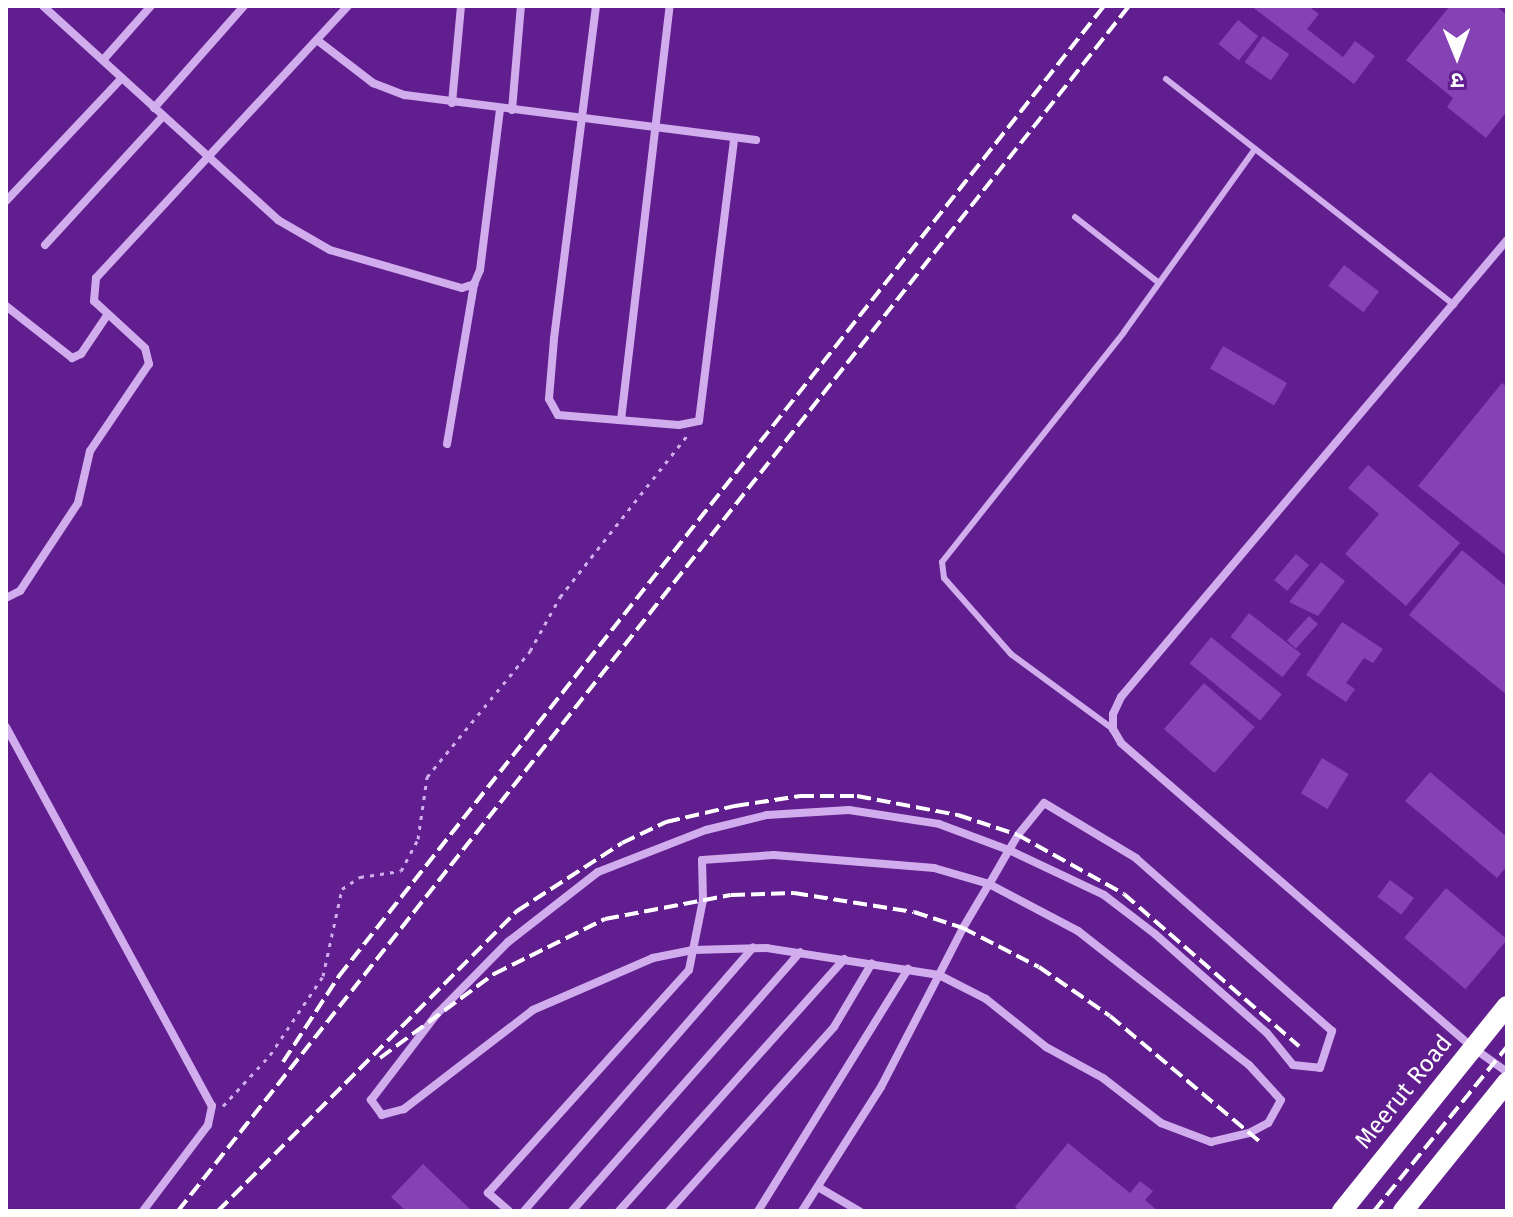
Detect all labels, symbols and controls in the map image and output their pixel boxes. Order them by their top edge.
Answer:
north arrow [1417,16,1497,96]
text: उ [1451,67,1464,94]
street label: Meerut Road [1349,1029,1459,1155]

